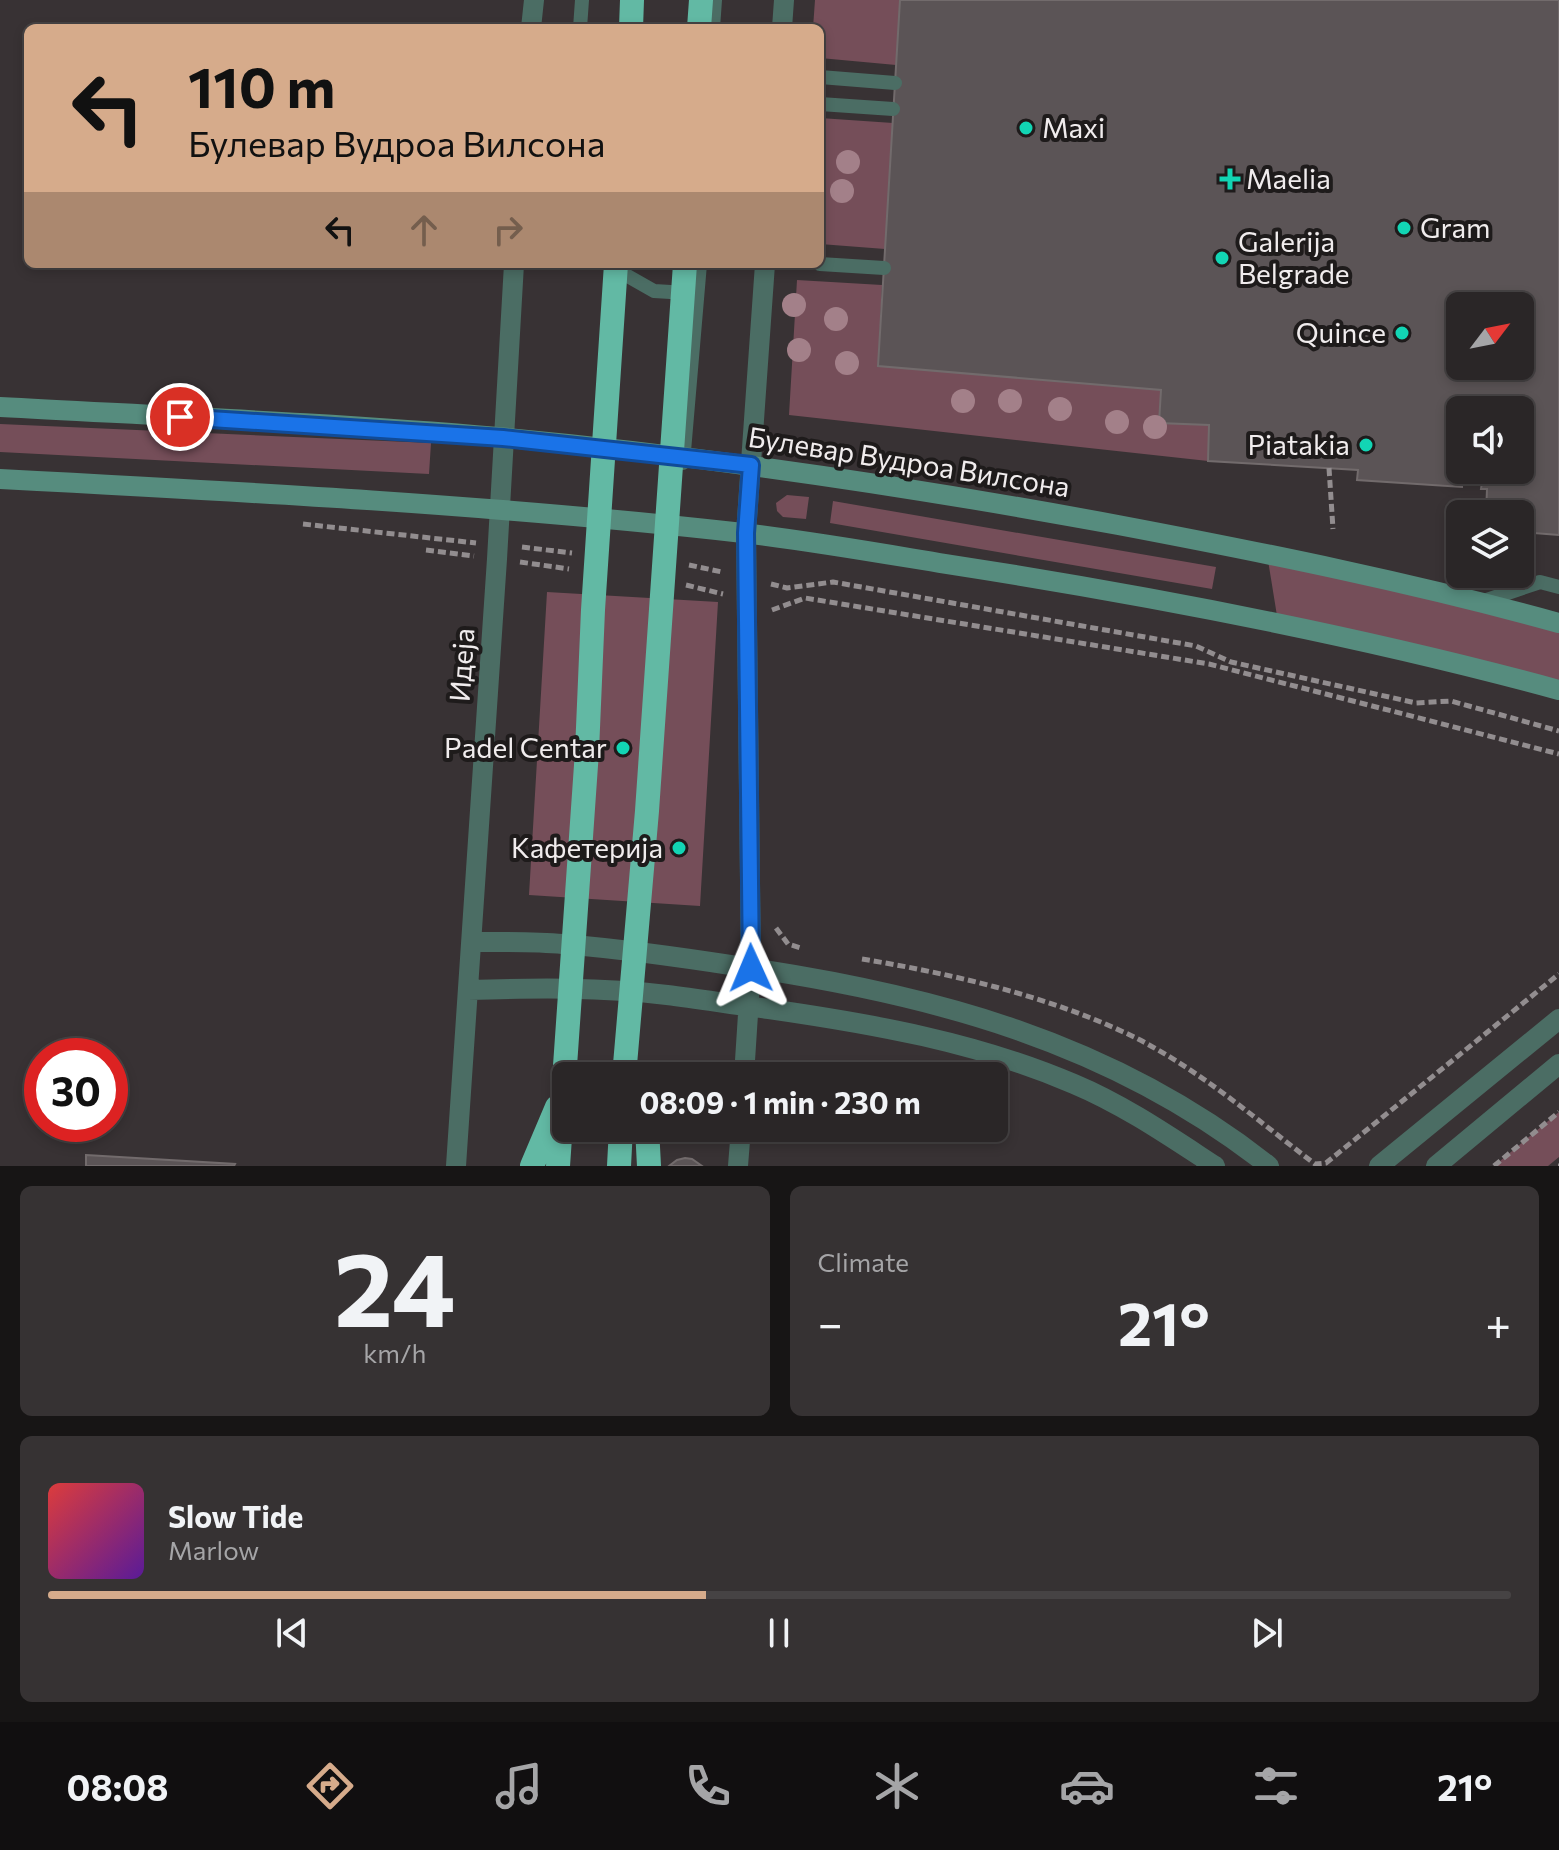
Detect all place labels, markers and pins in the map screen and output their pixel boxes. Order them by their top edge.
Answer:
place label: Maxi [1042,110,1105,144]
marker: Maxi [1017,119,1035,137]
place label: Maelia [1246,161,1331,195]
marker: Maelia [1221,170,1239,188]
place label: Gram [1420,210,1491,244]
marker: Gram [1395,219,1413,237]
place label: Galerija Belgrade [1238,224,1350,290]
marker: Galerija Belgrade [1213,249,1231,267]
place label: Quince [1296,315,1386,349]
marker: Quince [1393,324,1411,342]
pin [146,383,214,451]
place label: Piatakia [1247,427,1350,461]
marker: Piatakia [1357,436,1375,454]
place label: Padel Centar [444,730,607,764]
marker: Padel Centar [614,739,632,757]
place label: Кафетерија [511,830,663,864]
marker: Кафетерија [670,839,688,857]

